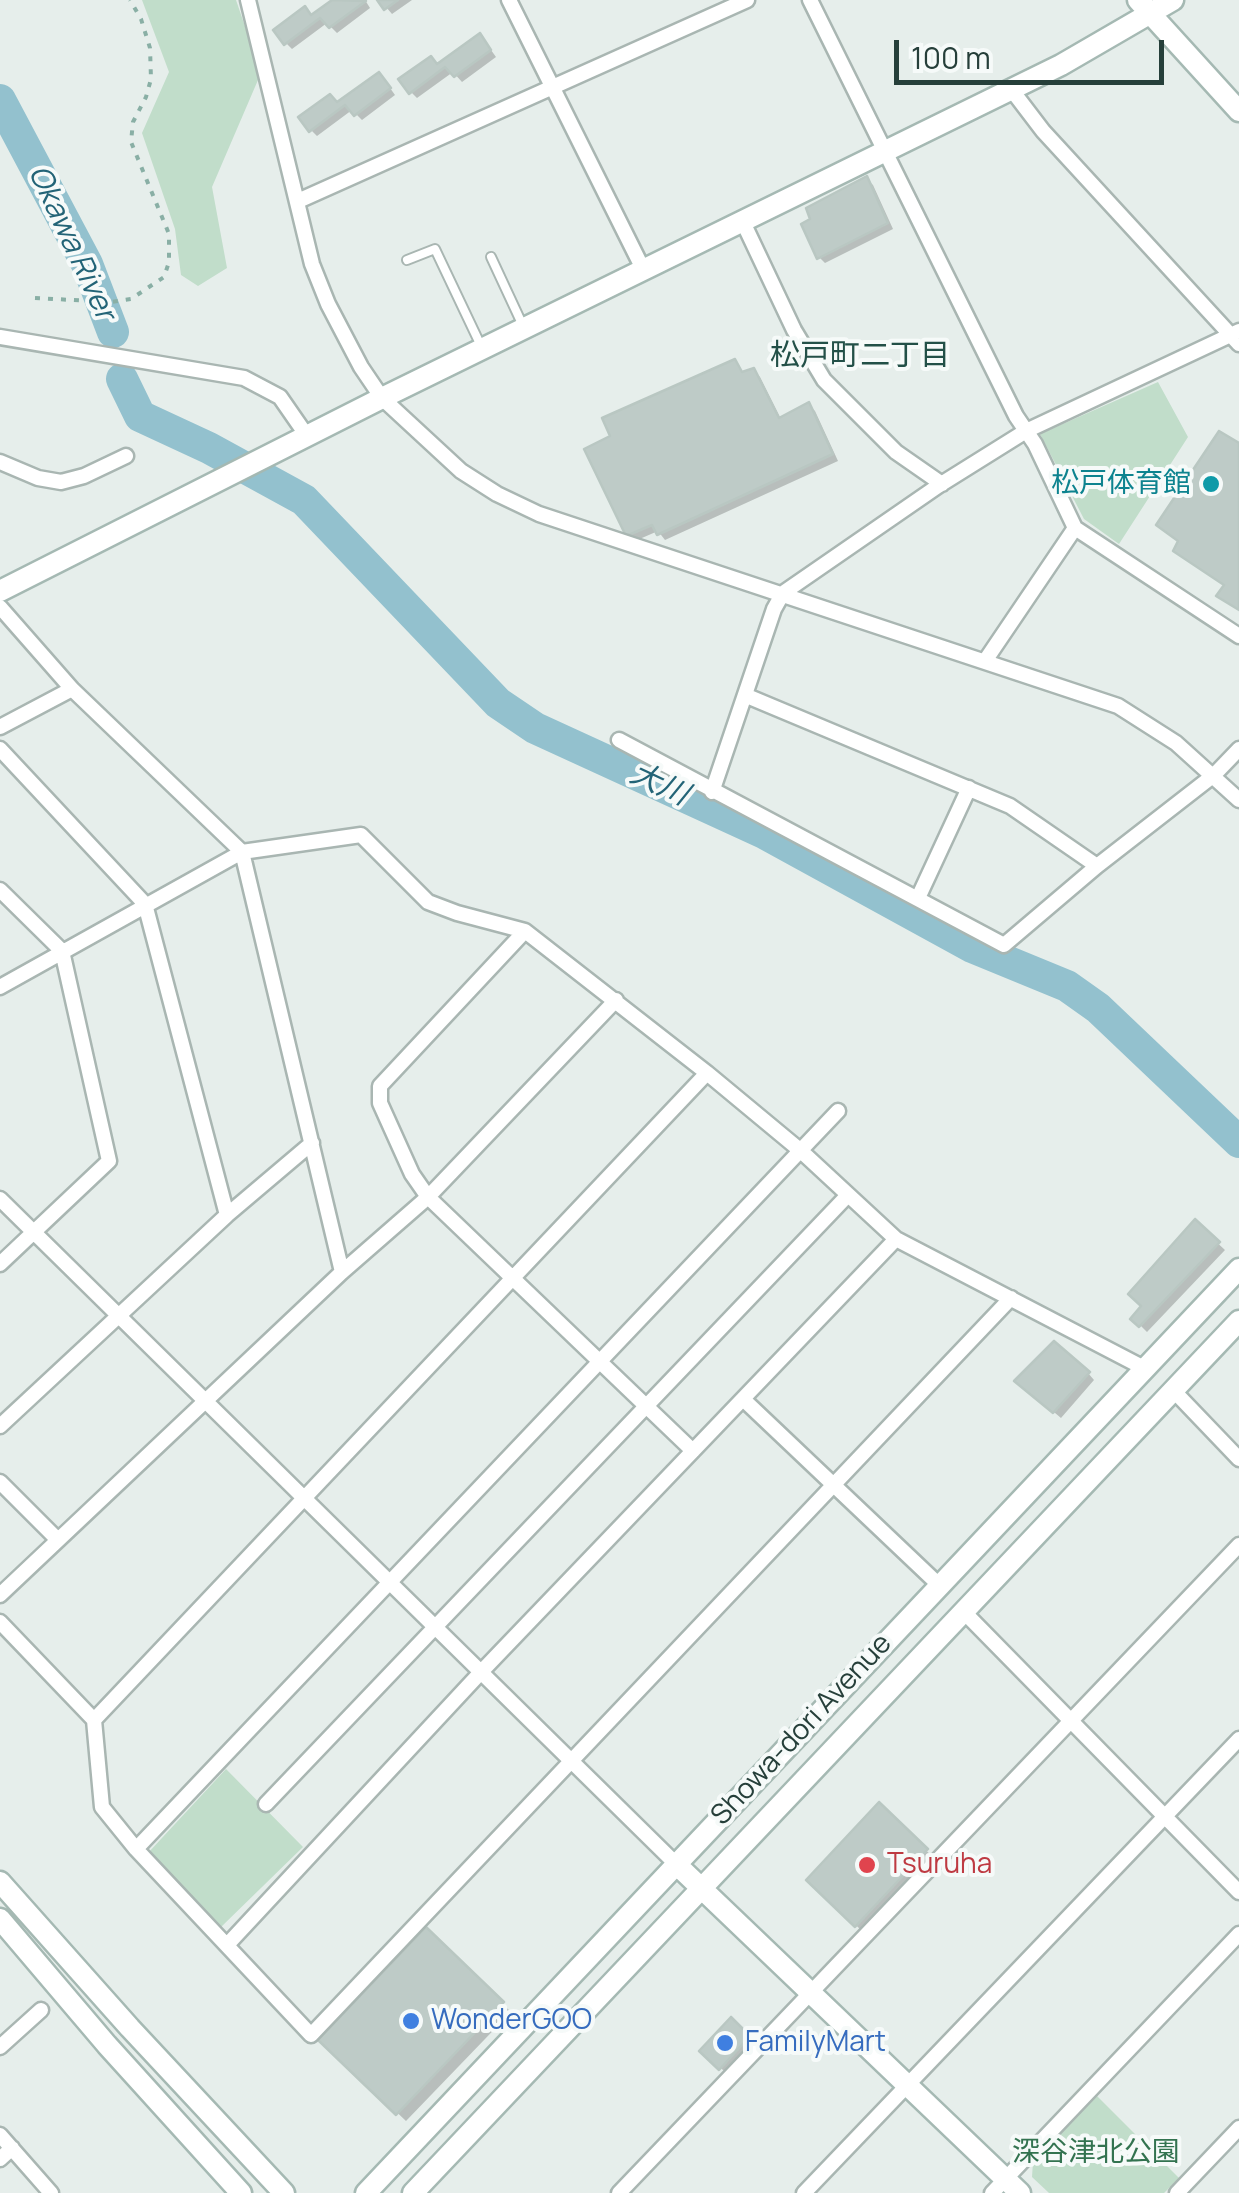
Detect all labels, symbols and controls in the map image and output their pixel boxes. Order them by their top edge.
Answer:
scale bar [899,20,1169,82]
text: 100 m [911,37,991,78]
water label: Okawa River [20,160,122,326]
district label: 松戸町二丁目 [770,339,950,375]
place label: 松戸体育館 [1051,467,1191,501]
marker: 松戸体育館 [1200,473,1222,495]
water label: 大川 [624,756,694,814]
street label: Showa-dori Avenue [705,1627,899,1833]
place label: Tsuruha [887,1848,992,1882]
marker: Tsuruha [856,1854,878,1876]
place label: WonderGOO [431,2004,592,2038]
marker: WonderGOO [400,2010,422,2032]
place label: FamilyMart [745,2026,886,2060]
marker: FamilyMart [714,2032,736,2054]
park label: 深谷津北公園 [1012,2136,1180,2170]

